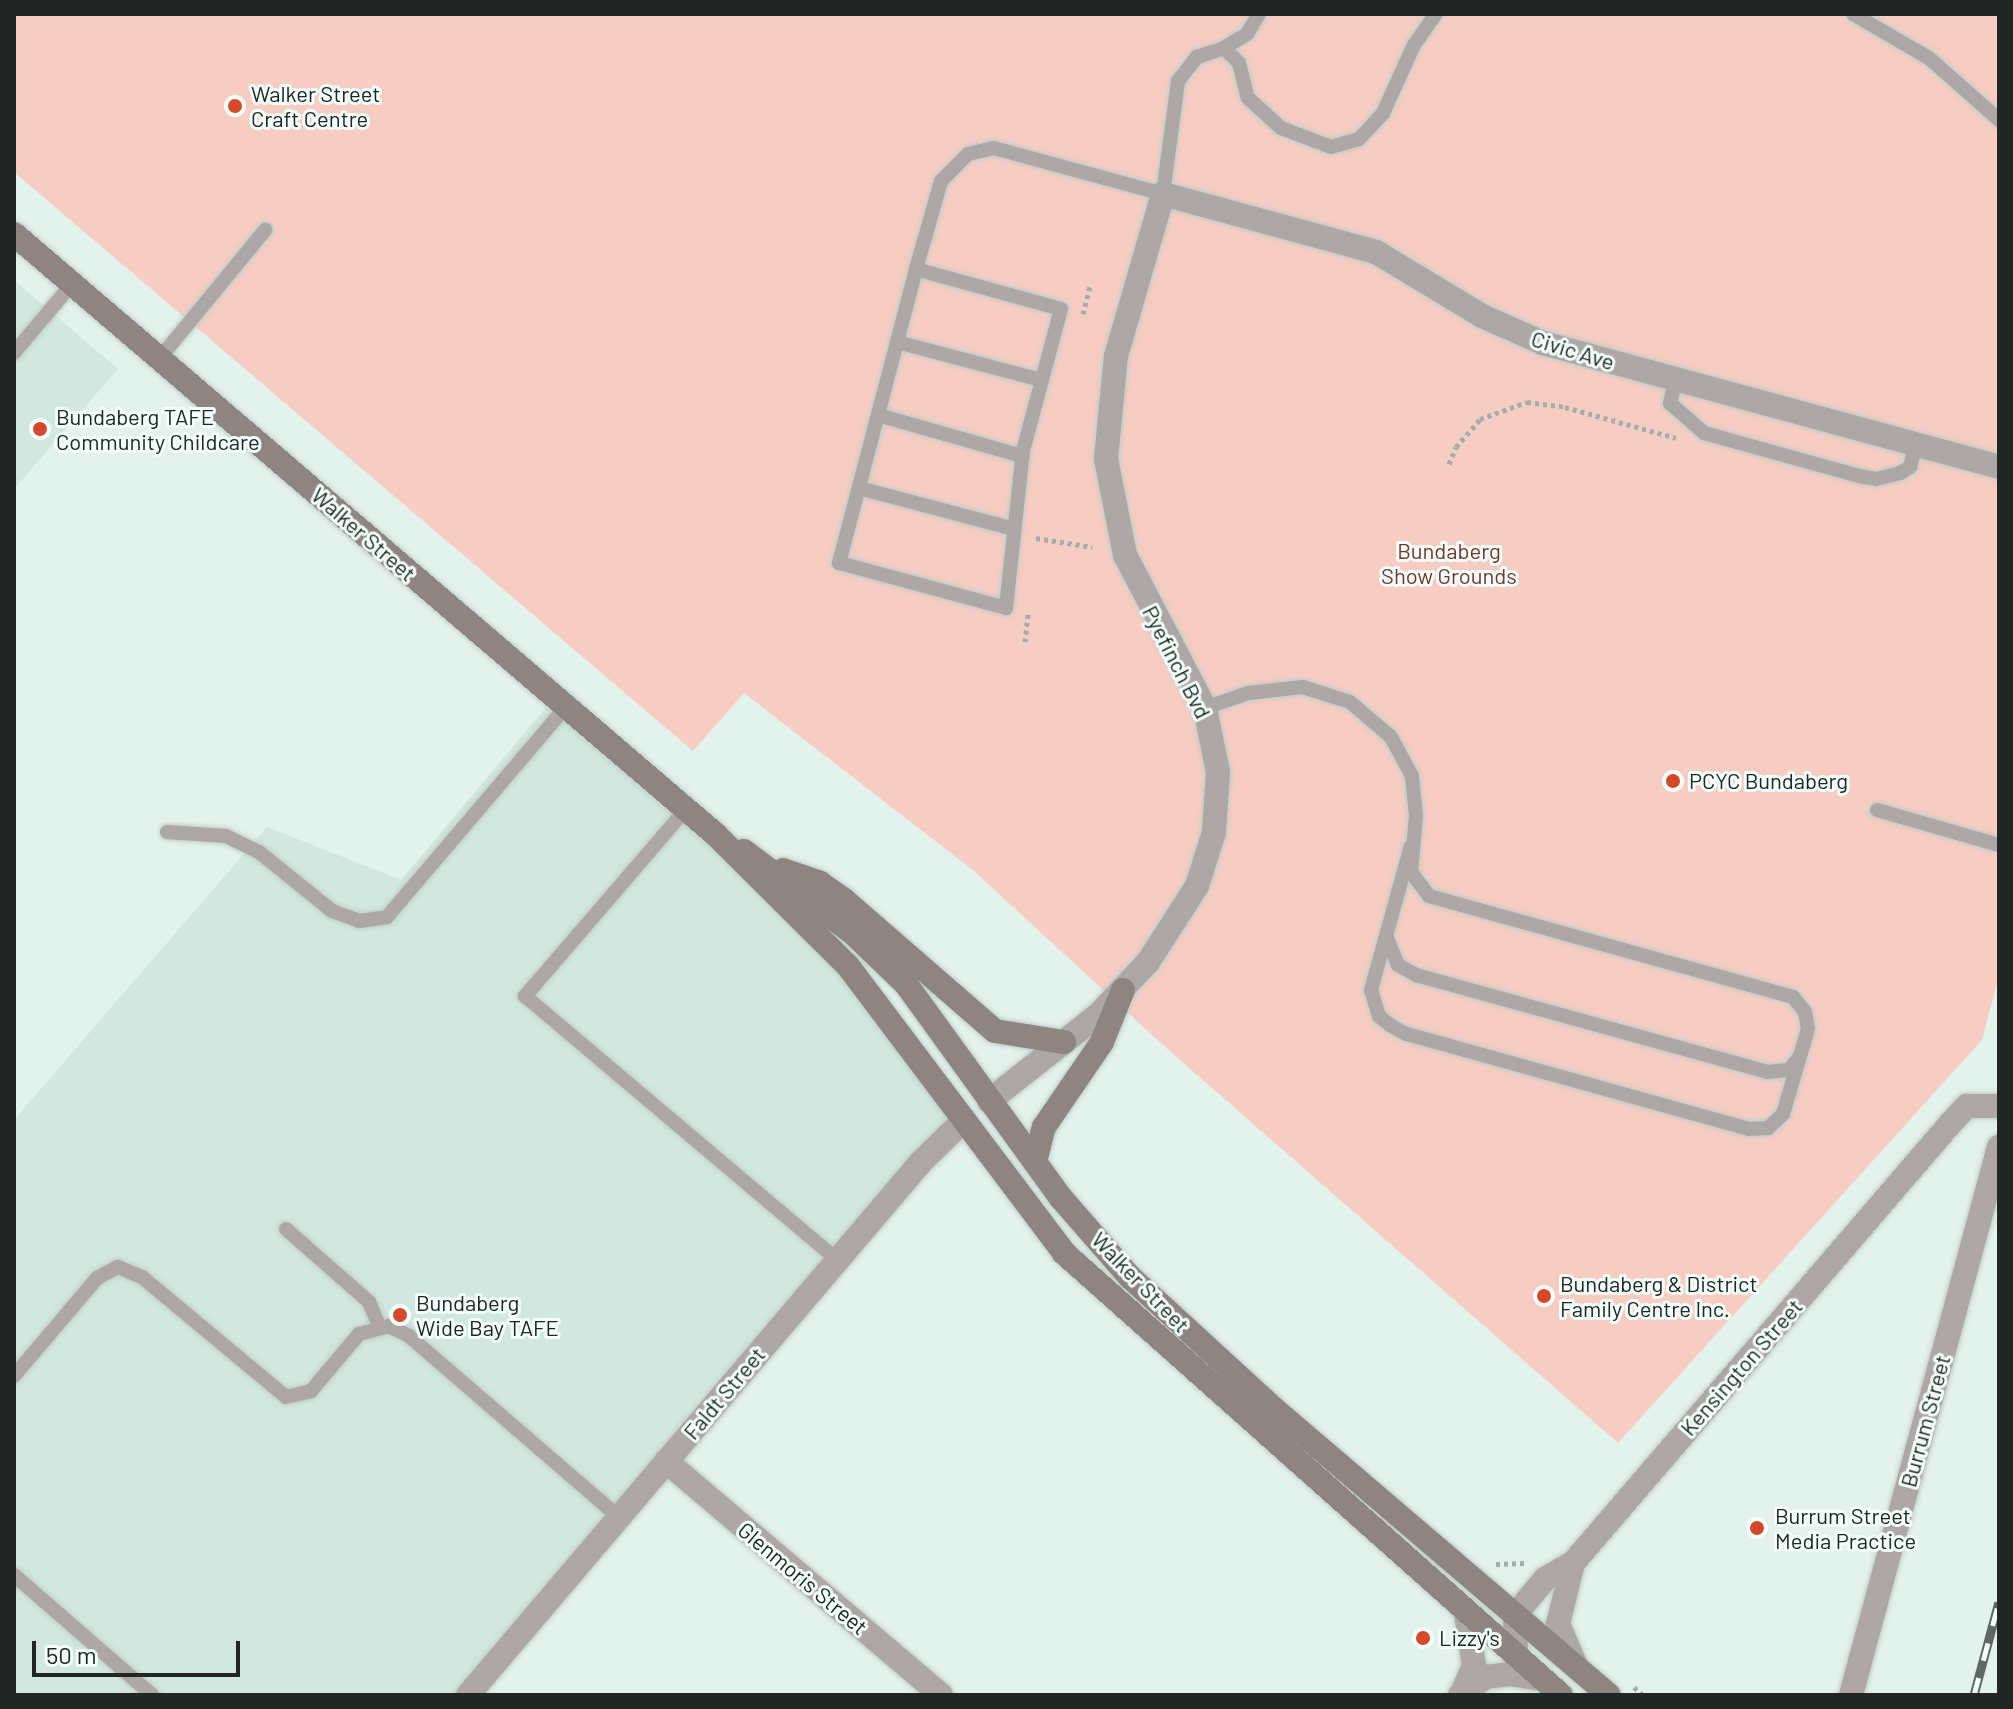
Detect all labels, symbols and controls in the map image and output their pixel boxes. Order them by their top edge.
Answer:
place label: Walker Street Craft Centre [251,80,380,132]
marker: Walker Street Craft Centre [226,97,244,115]
street label: Civic Ave [1528,325,1618,375]
place label: Bundaberg TAFE Community Childcare [56,403,260,454]
marker: Bundaberg TAFE Community Childcare [31,420,49,438]
street label: Walker Street [307,482,421,586]
park label: Bundaberg Show Grounds [1381,537,1517,588]
street label: Pyefinch Bvd [1137,601,1217,723]
place label: PCYC Bundaberg [1689,768,1848,794]
marker: PCYC Bundaberg [1664,772,1682,790]
street label: Walker Street [1087,1226,1195,1338]
place label: Bundaberg & District Family Centre Inc. [1560,1270,1757,1322]
marker: Bundaberg & District Family Centre Inc. [1535,1287,1553,1305]
place label: Bundaberg Wide Bay TAFE [416,1289,559,1340]
street label: Kensington Street [1674,1293,1808,1441]
marker: Bundaberg Wide Bay TAFE [391,1306,409,1324]
street label: Faldt Street [678,1341,770,1445]
street label: Burrum Street [1895,1352,1955,1490]
place label: Burrum Street Media Practice [1775,1502,1916,1554]
street label: Glenmoris Street [733,1516,873,1640]
marker: Burrum Street Media Practice [1746,1517,1768,1539]
scale bar [36,1625,244,1675]
place label: Lizzy's [1439,1625,1500,1651]
marker: Lizzy's [1414,1629,1432,1647]
text: 50 m [46,1640,97,1669]

